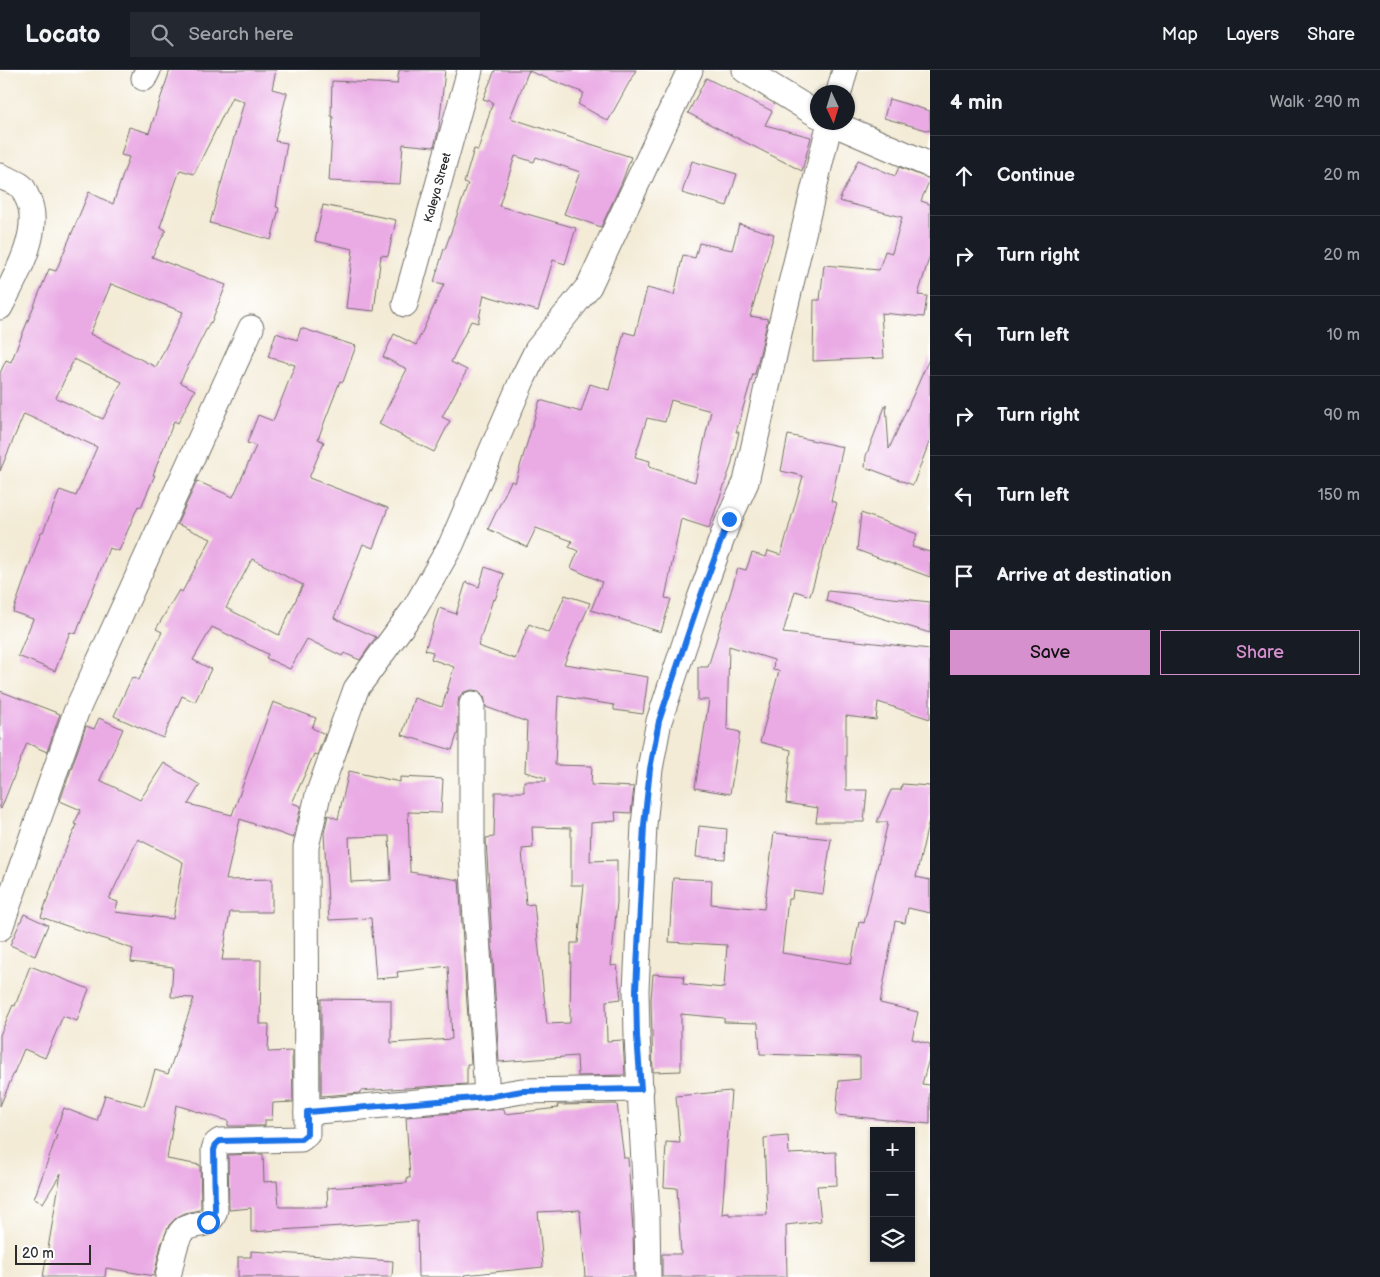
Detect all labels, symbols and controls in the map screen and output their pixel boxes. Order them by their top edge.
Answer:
search box [130,12,480,57]
text: Locato [25,20,100,49]
icon: search [148,21,176,49]
text: Search here [188,23,294,46]
text: Map [1162,24,1198,45]
text: Layers [1226,24,1279,45]
text: Share [1307,24,1355,45]
north arrow [810,85,855,130]
text: 4 min [950,90,1003,115]
text: Walk · 290 m [1270,93,1360,112]
street label: Kaleya Street [421,150,454,224]
icon: ahead [950,162,978,190]
text: Continue [997,164,1075,187]
text: 20 m [1324,166,1360,185]
icon: right [950,242,978,270]
text: Turn right [997,244,1080,267]
text: 20 m [1324,246,1360,265]
icon: left [950,322,978,350]
text: Turn left [997,324,1069,347]
text: 10 m [1327,326,1360,345]
icon: right [950,402,978,430]
text: Turn right [997,404,1080,427]
text: 90 m [1324,406,1360,425]
icon: left [950,482,978,510]
text: Turn left [997,484,1069,507]
text: 150 m [1318,486,1360,505]
route end [718,508,741,531]
icon: arrive [950,562,978,590]
text: Arrive at destination [997,564,1172,587]
button: Save [950,630,1150,675]
button: Share [1160,630,1360,675]
map controls [870,1127,915,1262]
button: + [870,1127,915,1172]
button: − [870,1172,915,1217]
route start [197,1211,220,1234]
button: layers [870,1217,915,1262]
scale bar [15,1242,91,1265]
text: 20 m [22,1245,54,1262]

